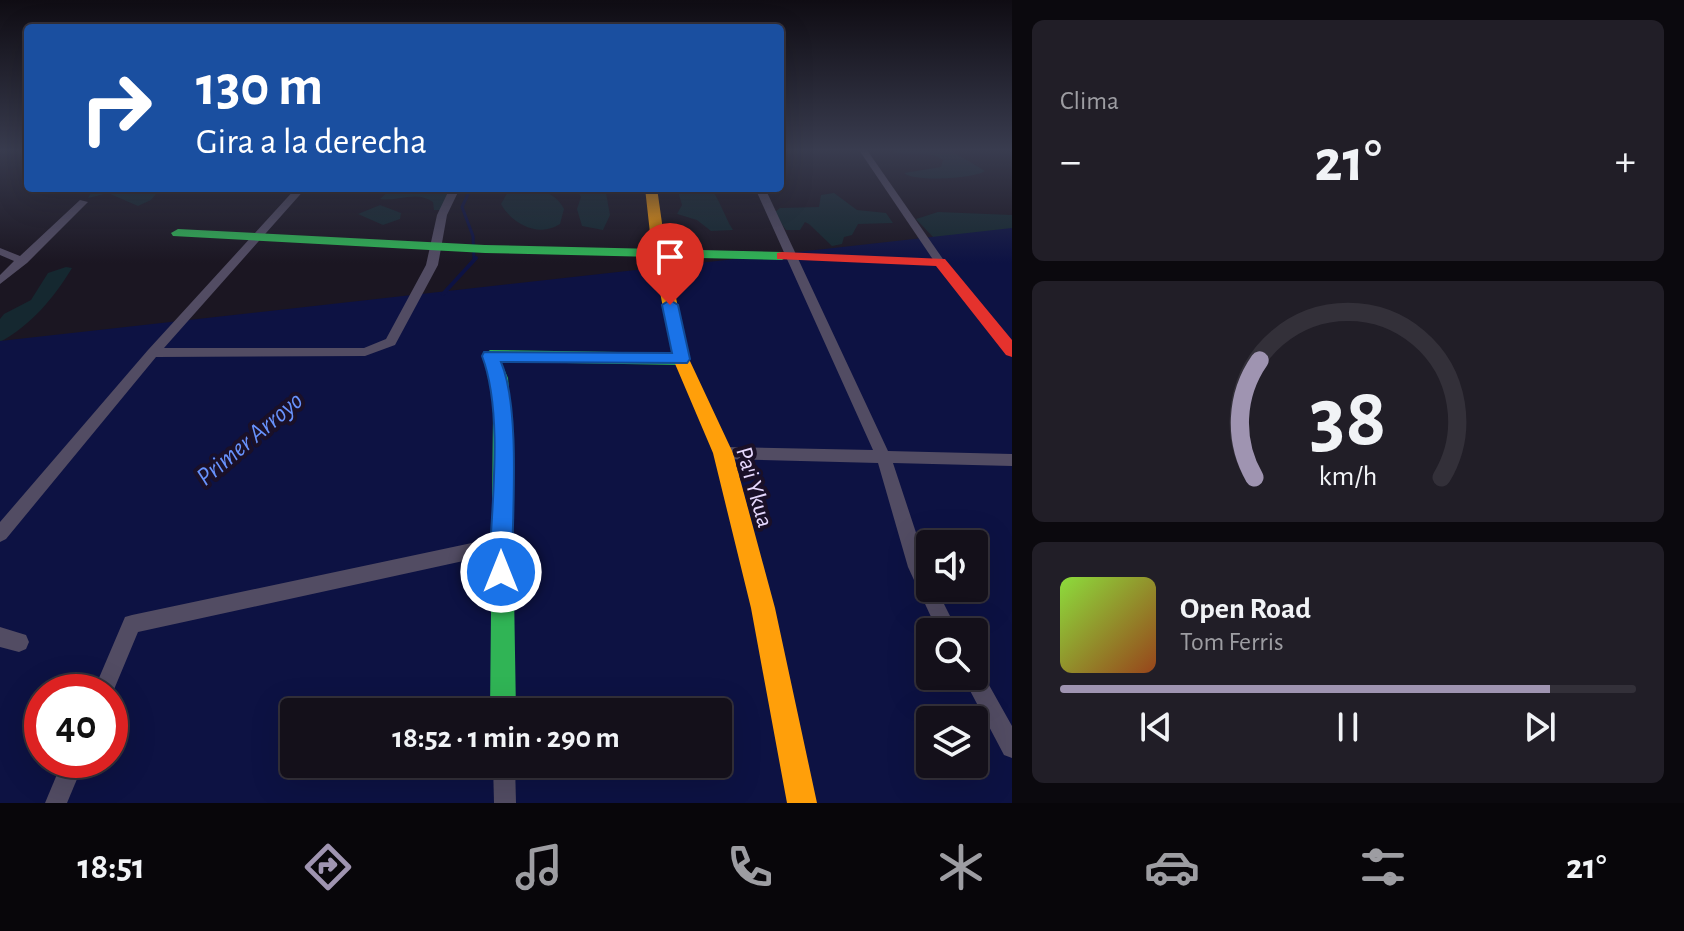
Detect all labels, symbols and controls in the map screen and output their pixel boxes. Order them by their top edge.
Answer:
icon: right [64,56,168,160]
text: 130 m [196,59,323,115]
text: Clima [1060,88,1119,114]
text: Gira a la derecha [196,124,427,160]
text: 21° [1314,132,1382,192]
text: − [1060,140,1081,184]
text: + [1615,140,1636,184]
pin [636,223,704,305]
icon: arrive [648,235,692,279]
text: 38 [1310,376,1386,460]
water label: Primer Arroyo [192,387,308,490]
street label: Pa'i Ykua [731,444,777,530]
text: km/h [1319,462,1377,491]
position arrow [459,530,543,614]
map controls [916,530,988,778]
button: sound [916,530,988,602]
text: Open Road [1180,594,1311,624]
button: search [916,618,988,690]
text: Tom Ferris [1180,629,1284,655]
speed limit sign: 40 [24,674,128,778]
icon: previous [1134,705,1178,749]
icon: pause [1326,705,1370,749]
icon: next [1518,705,1562,749]
button: layers [916,706,988,778]
text: 18:52 · 1 min · 290 m [392,723,620,753]
icon: directions [300,839,356,895]
icon: music [511,839,567,895]
icon: phone [722,839,778,895]
icon: climate [933,839,989,895]
icon: car [1144,839,1200,895]
icon: filters [1355,839,1411,895]
text: 18:51 [78,849,145,885]
text: 21° [1566,849,1606,885]

